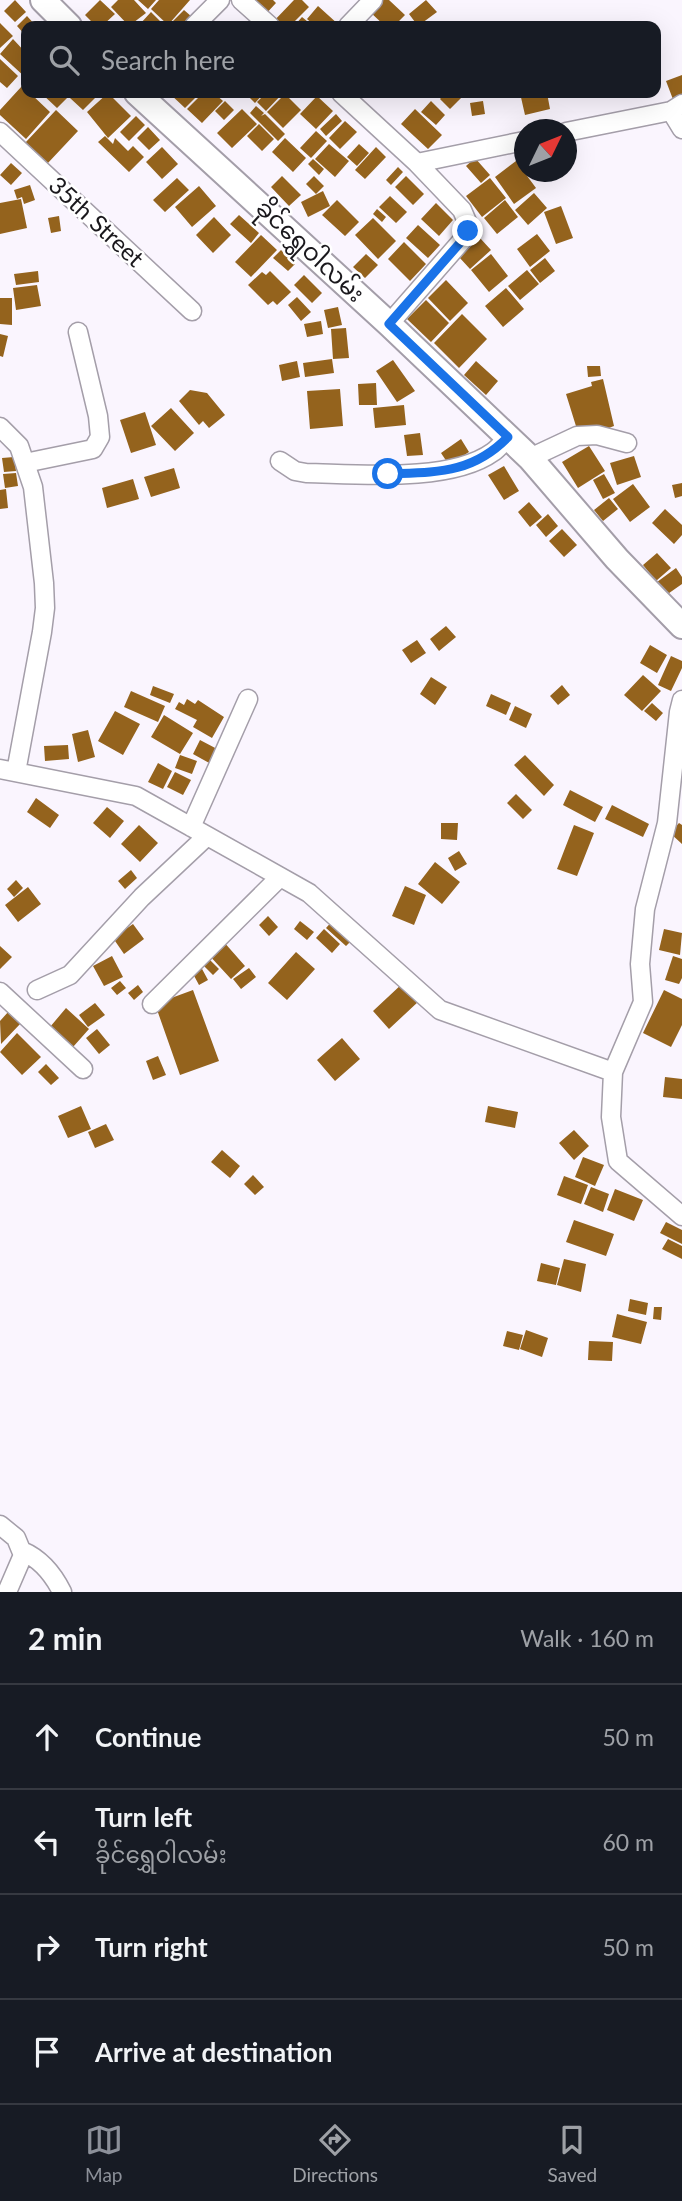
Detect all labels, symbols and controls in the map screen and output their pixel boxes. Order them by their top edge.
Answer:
search box [21,21,661,98]
icon: search [45,41,83,79]
text: Search here [101,44,235,76]
north arrow [514,119,577,182]
street label: 35th Street [44,170,151,272]
street label: ခိုင်ရွှေဝါလမ်း [247,192,371,312]
route end [452,215,483,246]
route start [372,458,403,489]
text: 2 min [28,1620,102,1656]
text: Walk · 160 m [520,1624,654,1652]
icon: ahead [28,1718,66,1756]
text: Continue [95,1721,201,1753]
text: 50 m [603,1723,654,1751]
text: Turn left [95,1801,192,1833]
icon: left [28,1823,66,1861]
text: 60 m [603,1828,654,1856]
text: ခိုင်ရွှေဝါလမ်း [95,1840,227,1868]
icon: right [28,1928,66,1966]
text: Turn right [95,1931,208,1963]
text: 50 m [603,1933,654,1961]
icon: arrive [28,2033,66,2071]
text: Arrive at destination [95,2036,332,2068]
tab: Map [85,2121,123,2186]
tab: Directions [292,2121,378,2186]
tab: Saved [548,2121,597,2186]

